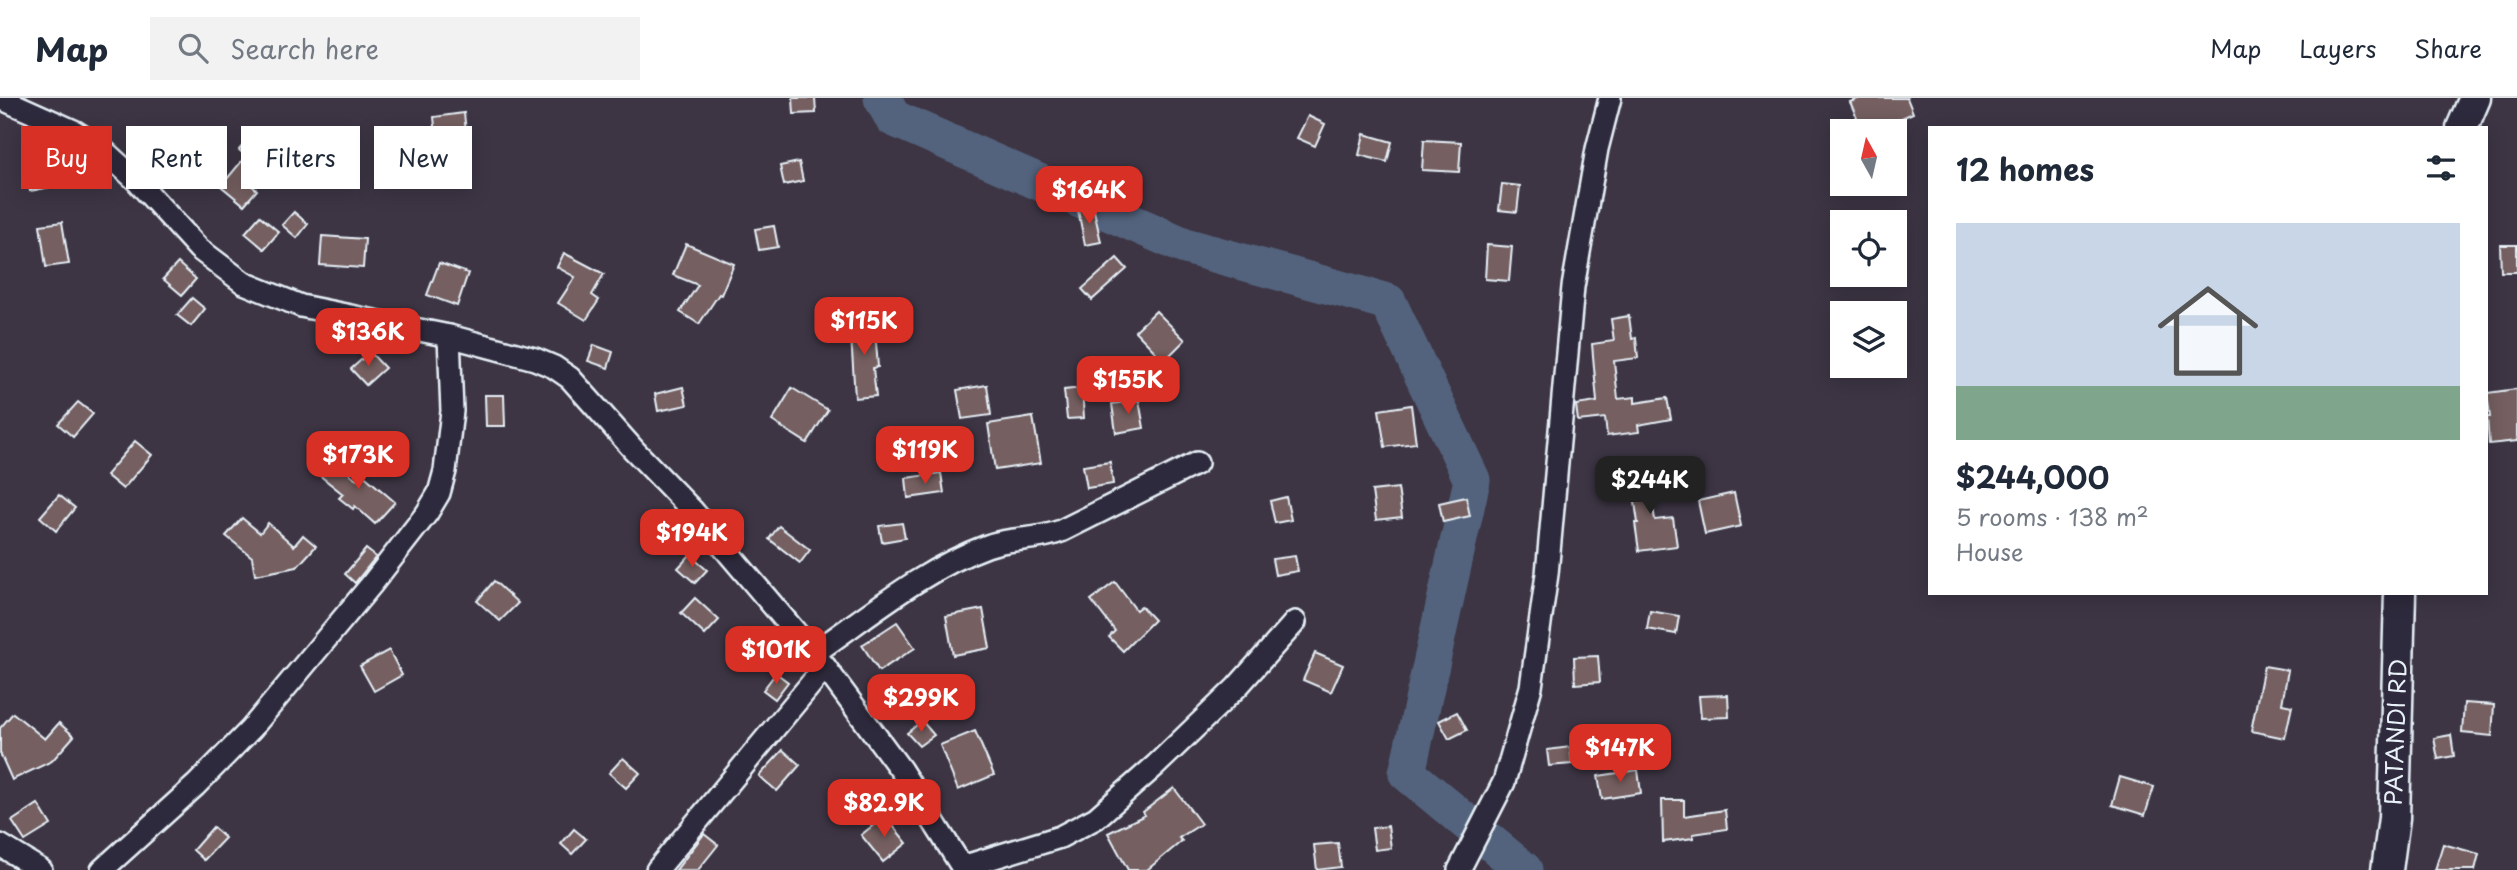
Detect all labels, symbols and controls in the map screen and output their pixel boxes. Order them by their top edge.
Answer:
search box [150,17,640,80]
text: Map [35,23,108,73]
icon: search [174,29,212,67]
text: Search here [230,29,379,68]
text: Map [2210,30,2261,66]
text: Layers [2299,30,2376,66]
text: Share [2414,30,2482,66]
north arrow [1830,119,1908,196]
map controls [1830,119,1907,378]
chip: Buy [21,126,112,189]
chip: Rent [126,126,227,189]
chip: Filters [241,126,360,189]
chip: New [374,126,472,189]
text: 12 homes [1956,146,2094,191]
icon: filters [2422,149,2460,187]
pin: $164K [1040,166,1138,226]
text: $164K [1052,171,1126,206]
button: locate [1830,210,1907,287]
icon: home [2145,268,2271,394]
pin: $115K [815,298,913,357]
button: layers [1830,301,1907,378]
text: $115K [830,302,898,337]
pin: $136K [319,308,417,368]
text: $136K [331,313,405,348]
pin: $155K [1079,356,1177,416]
text: $155K [1093,361,1163,396]
pin: $119K [876,426,974,486]
text: $119K [892,431,958,466]
pin: $173K [309,432,407,491]
text: $173K [322,436,394,471]
text: $244,000 [1956,454,2109,499]
pin: $244K [1601,456,1699,516]
text: $244K [1611,461,1689,496]
text: 5 rooms · 138 m² [1956,499,2149,534]
pin: $194K [643,510,741,569]
text: $194K [656,514,728,549]
text: House [1956,534,2023,569]
pin: $101K [727,626,825,686]
text: $101K [741,631,811,666]
street label: PATANDI RD [2374,658,2415,806]
pin: $299K [872,674,970,734]
text: $299K [883,679,959,714]
pin: $147K [1571,724,1669,784]
text: $147K [1585,729,1655,764]
pin: $82.9K [827,780,941,839]
text: $82.9K [844,784,924,819]

